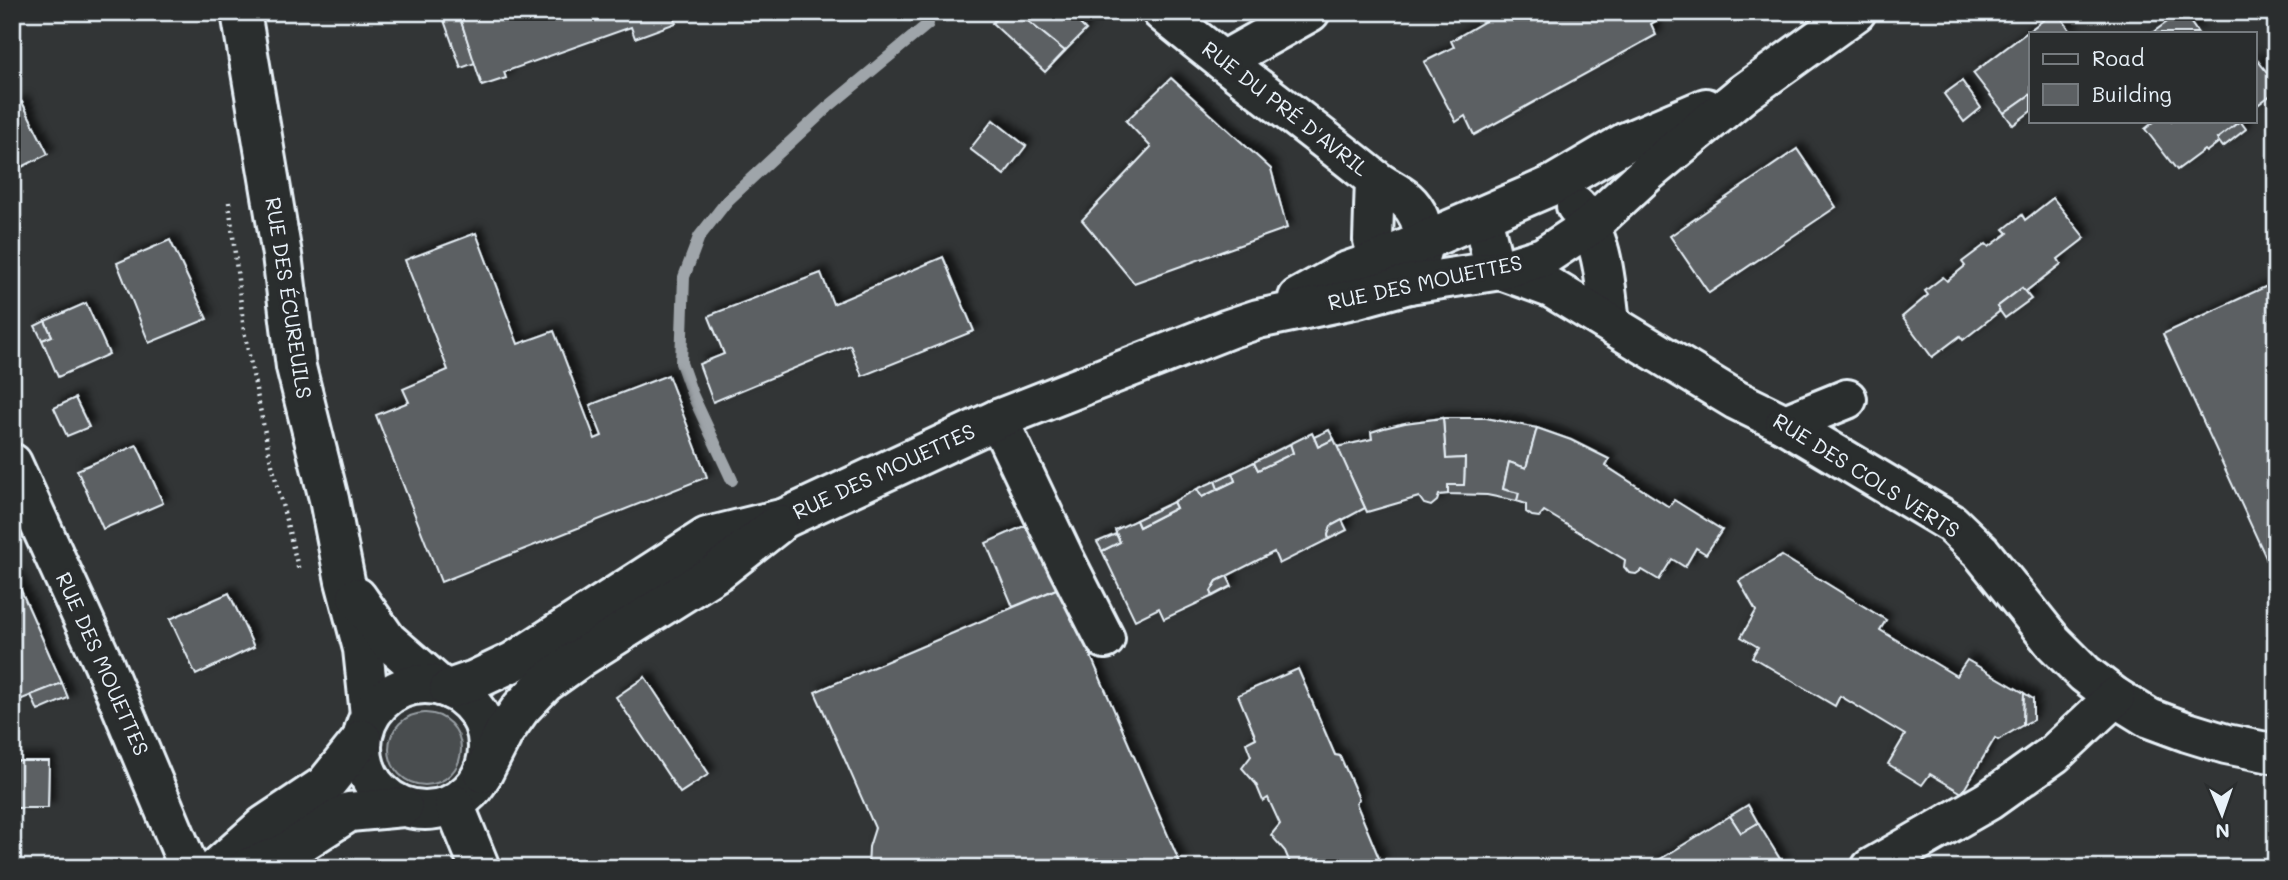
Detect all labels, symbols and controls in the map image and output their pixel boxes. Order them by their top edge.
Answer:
legend [2029,32,2256,122]
street label: RUE DU PRÉ D'AVRIL [1197,34,1375,181]
text: Road [2092,44,2144,71]
text: Building [2092,80,2172,107]
street label: RUE DES ÉCUREUILS [260,195,319,401]
street label: RUE DES MOUETTES [1325,248,1524,315]
street label: RUE DES COLS VERTS [1768,406,1965,543]
street label: RUE DES MOUETTES [788,417,979,525]
street label: RUE DES MOUETTES [51,568,156,759]
north arrow [2186,778,2256,848]
text: N [2215,819,2230,844]

